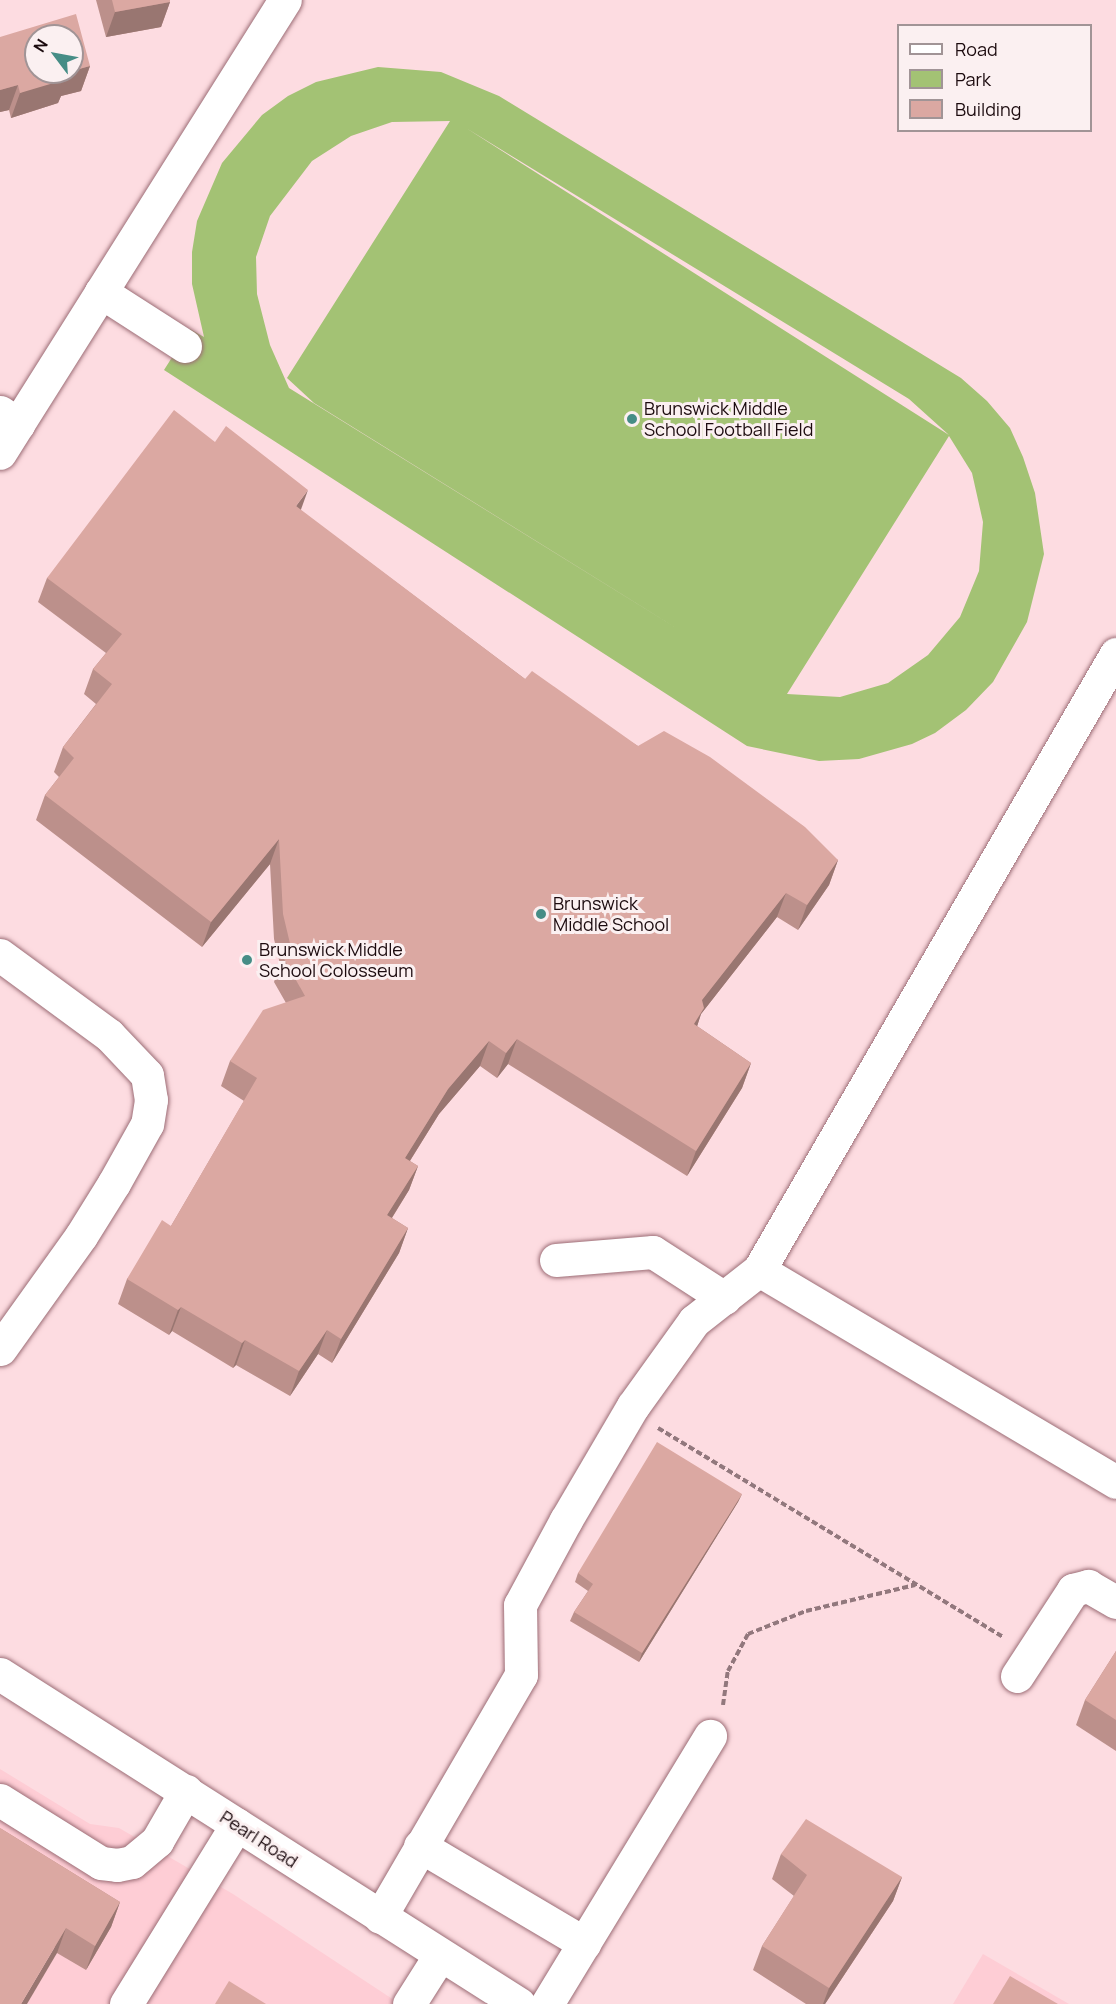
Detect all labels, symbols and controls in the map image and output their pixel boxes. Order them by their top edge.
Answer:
north arrow [24,24,84,84]
legend [897,24,1092,132]
text: N [28,35,53,56]
text: Road [955,37,998,61]
text: Park [955,67,991,91]
text: Building [955,97,1021,121]
place label: Brunswick Middle School Football Field [644,398,813,440]
marker: Brunswick Middle School Football Field [625,412,639,426]
place label: Brunswick Middle School [553,893,669,936]
marker: Brunswick Middle School [534,907,548,921]
place label: Brunswick Middle School Colosseum [259,939,414,982]
marker: Brunswick Middle School Colosseum [240,953,254,967]
street label: Pearl Road [216,1806,302,1872]

